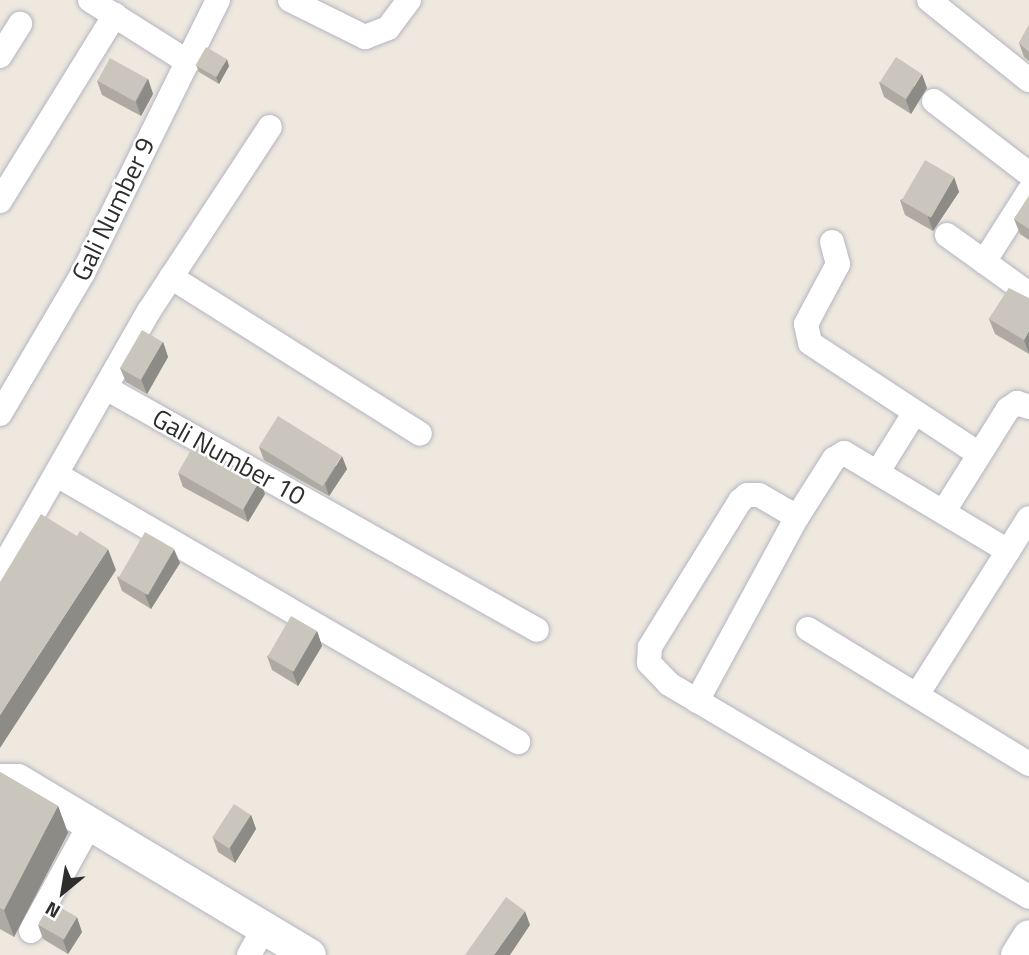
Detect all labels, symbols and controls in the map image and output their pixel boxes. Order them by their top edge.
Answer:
street label: Gali Number 9 [65,132,161,286]
street label: Gali Number 10 [147,402,311,512]
north arrow [28,857,98,927]
text: N [39,895,65,926]

